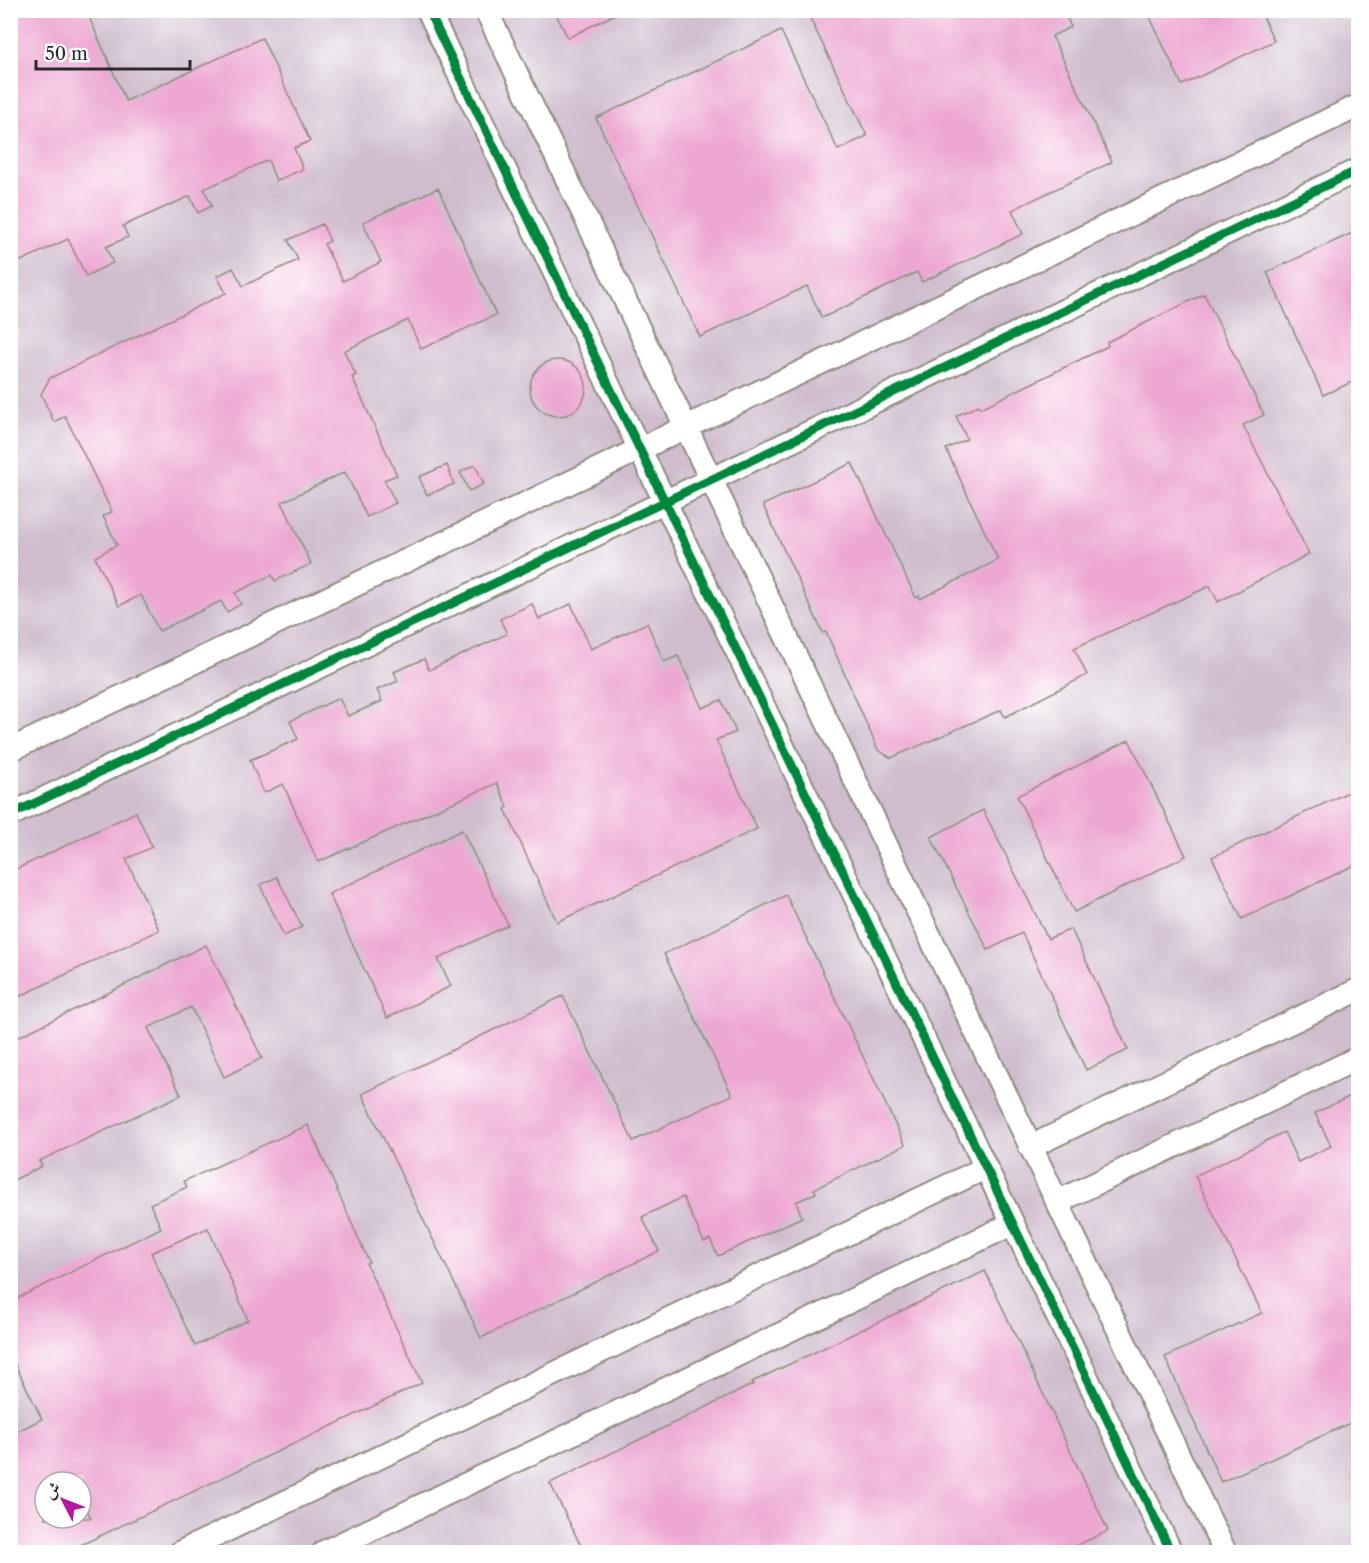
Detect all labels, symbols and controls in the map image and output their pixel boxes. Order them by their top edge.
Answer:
scale bar [36,33,190,71]
text: 50 m [45,43,88,65]
north arrow [33,1470,93,1530]
text: ش [39,1477,65,1503]

